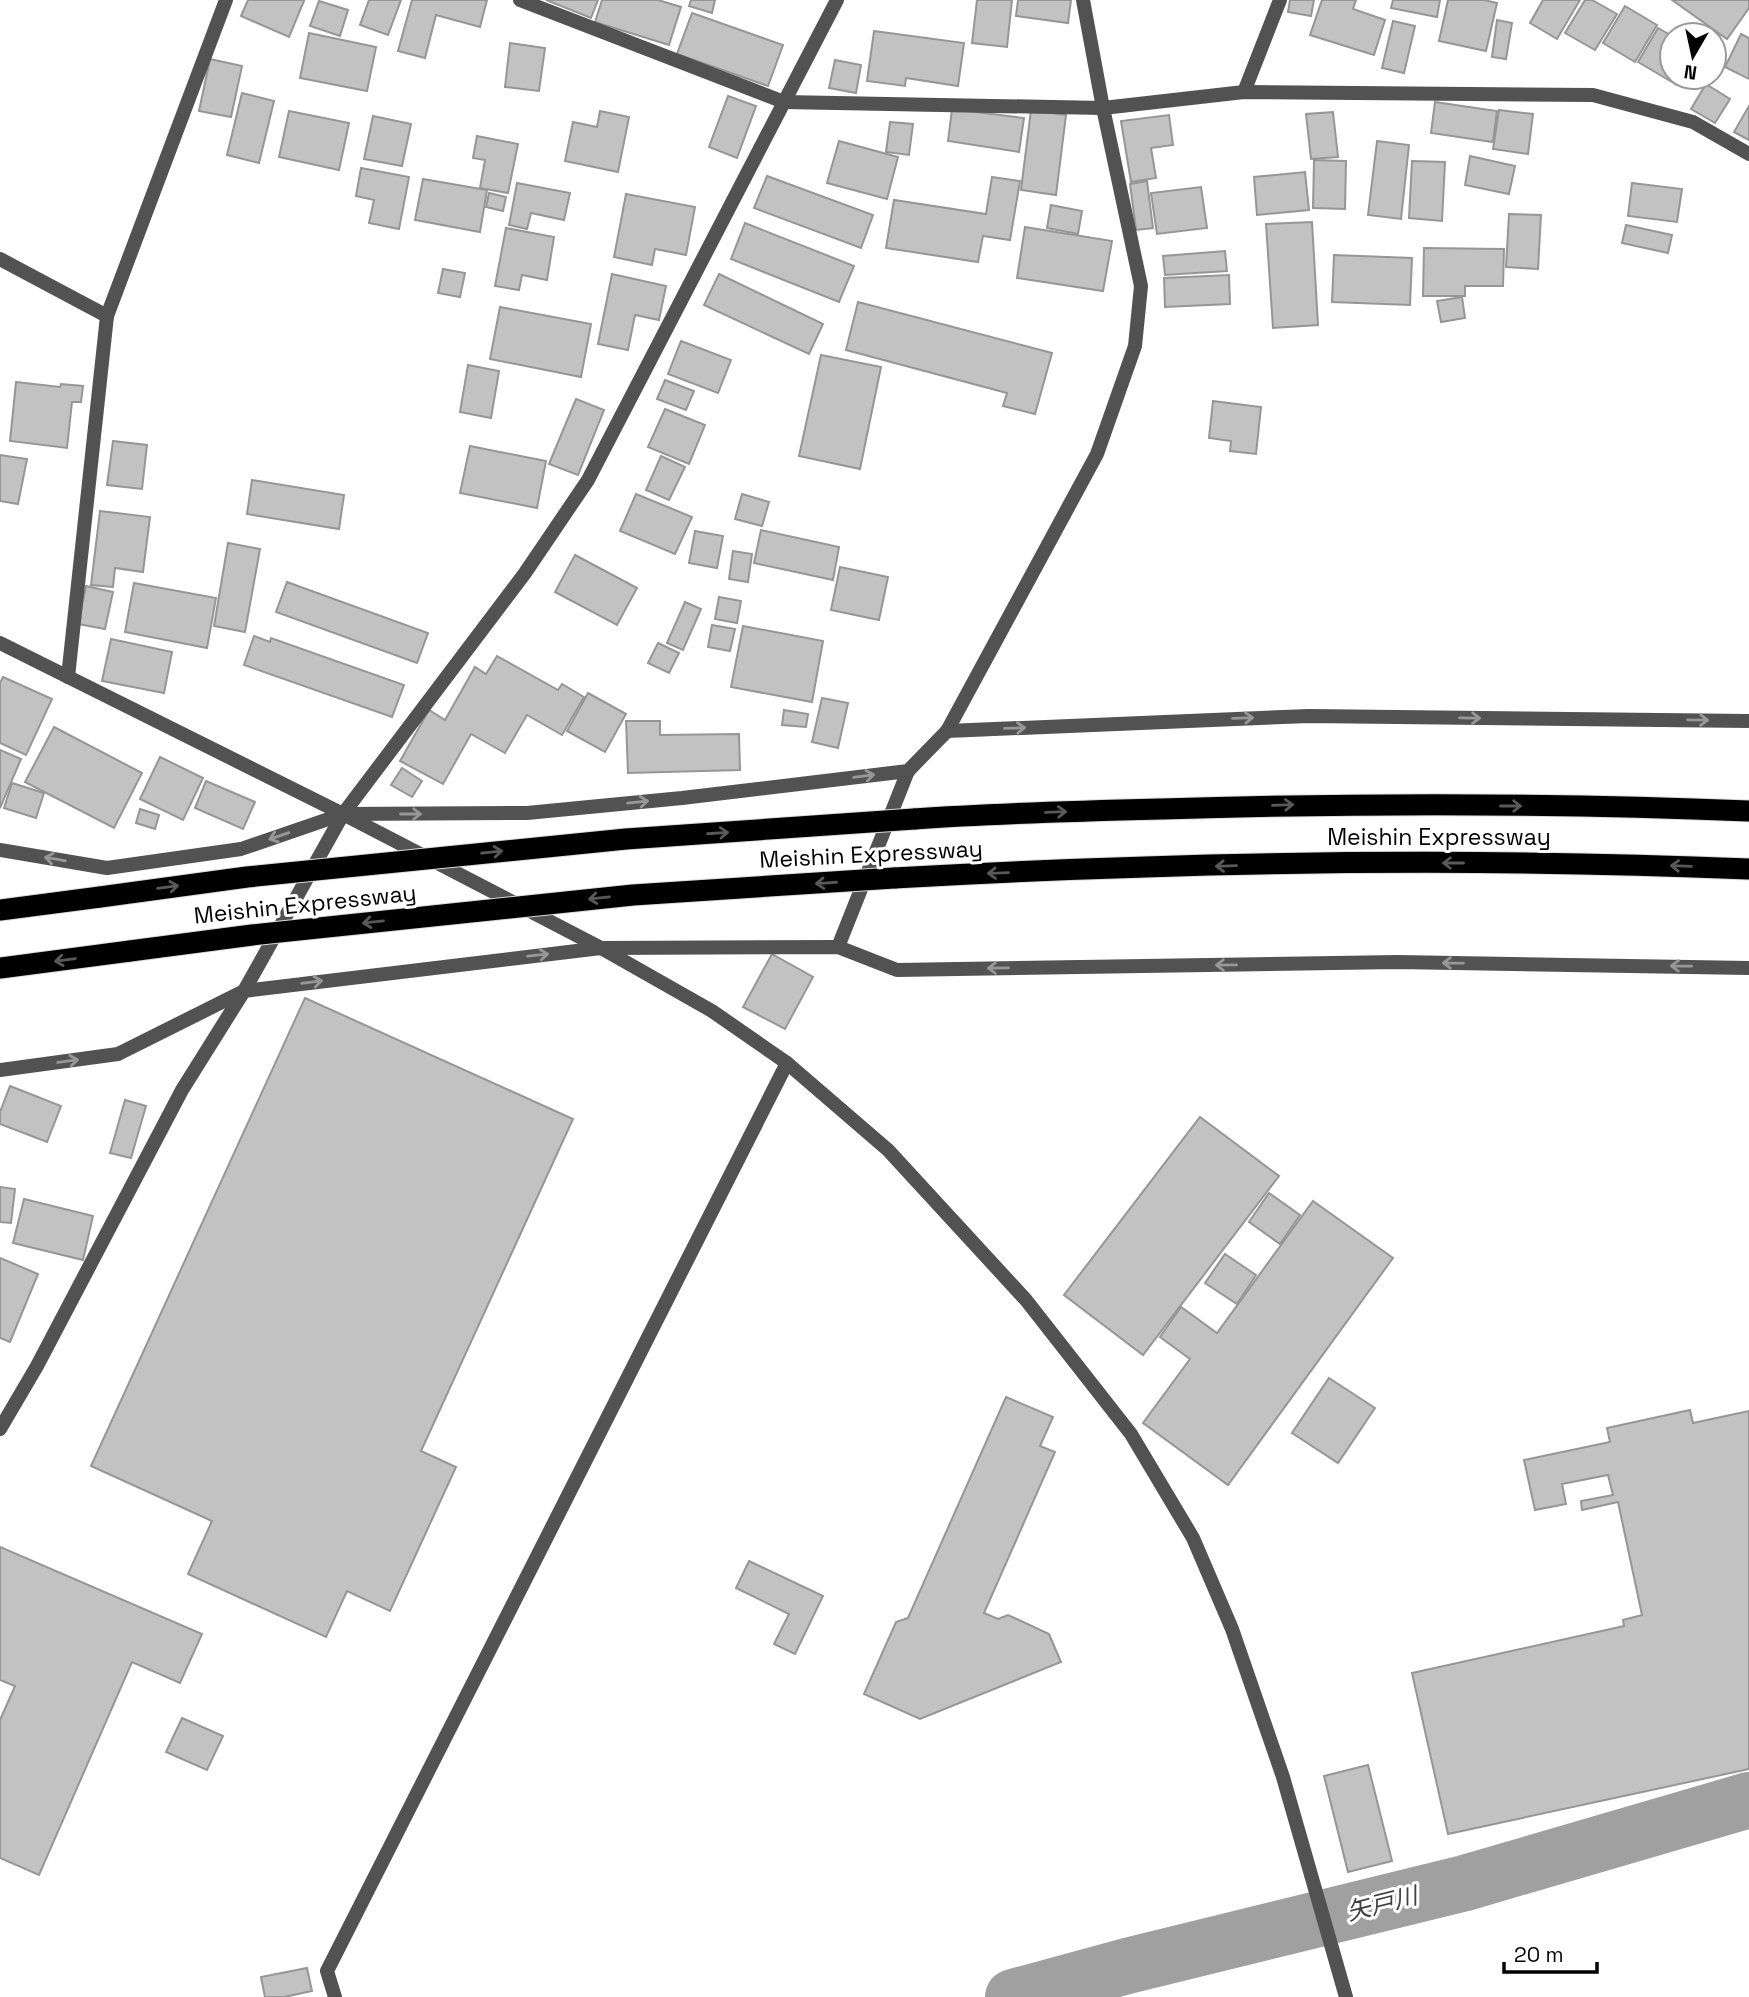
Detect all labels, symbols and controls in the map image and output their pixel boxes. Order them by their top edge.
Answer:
north arrow [1658,21,1728,91]
text: N [1682,59,1699,86]
one-way arrow [1458,711,1481,724]
one-way arrow [1231,712,1254,725]
one-way arrow [1686,713,1709,727]
one-way arrow [1004,721,1027,734]
one-way arrow [852,769,875,782]
one-way arrow [626,795,649,808]
one-way arrow [1271,799,1294,812]
one-way arrow [1499,799,1522,813]
one-way arrow [1044,806,1067,819]
one-way arrow [399,807,422,821]
street label: Meishin Expressway [1327,822,1551,852]
one-way arrow [706,826,729,839]
one-way arrow [268,831,290,843]
street label: Meishin Expressway [759,833,983,875]
one-way arrow [480,846,502,859]
one-way arrow [44,852,67,865]
one-way arrow [1442,856,1465,870]
one-way arrow [1215,859,1238,872]
one-way arrow [1670,859,1693,872]
one-way arrow [987,866,1010,879]
one-way arrow [815,876,838,889]
street label: Meishin Expressway [192,877,418,931]
one-way arrow [156,881,179,894]
one-way arrow [588,892,611,905]
one-way arrow [362,916,385,929]
one-way arrow [526,949,549,962]
one-way arrow [54,953,77,966]
one-way arrow [1442,956,1465,969]
one-way arrow [1215,958,1238,971]
one-way arrow [1670,960,1693,973]
one-way arrow [987,961,1010,975]
one-way arrow [300,976,323,989]
one-way arrow [56,1054,78,1067]
water label: 矢戸川 [1343,1879,1423,1927]
scale bar [1504,1930,1597,1974]
text: 20 m [1514,1941,1564,1968]

